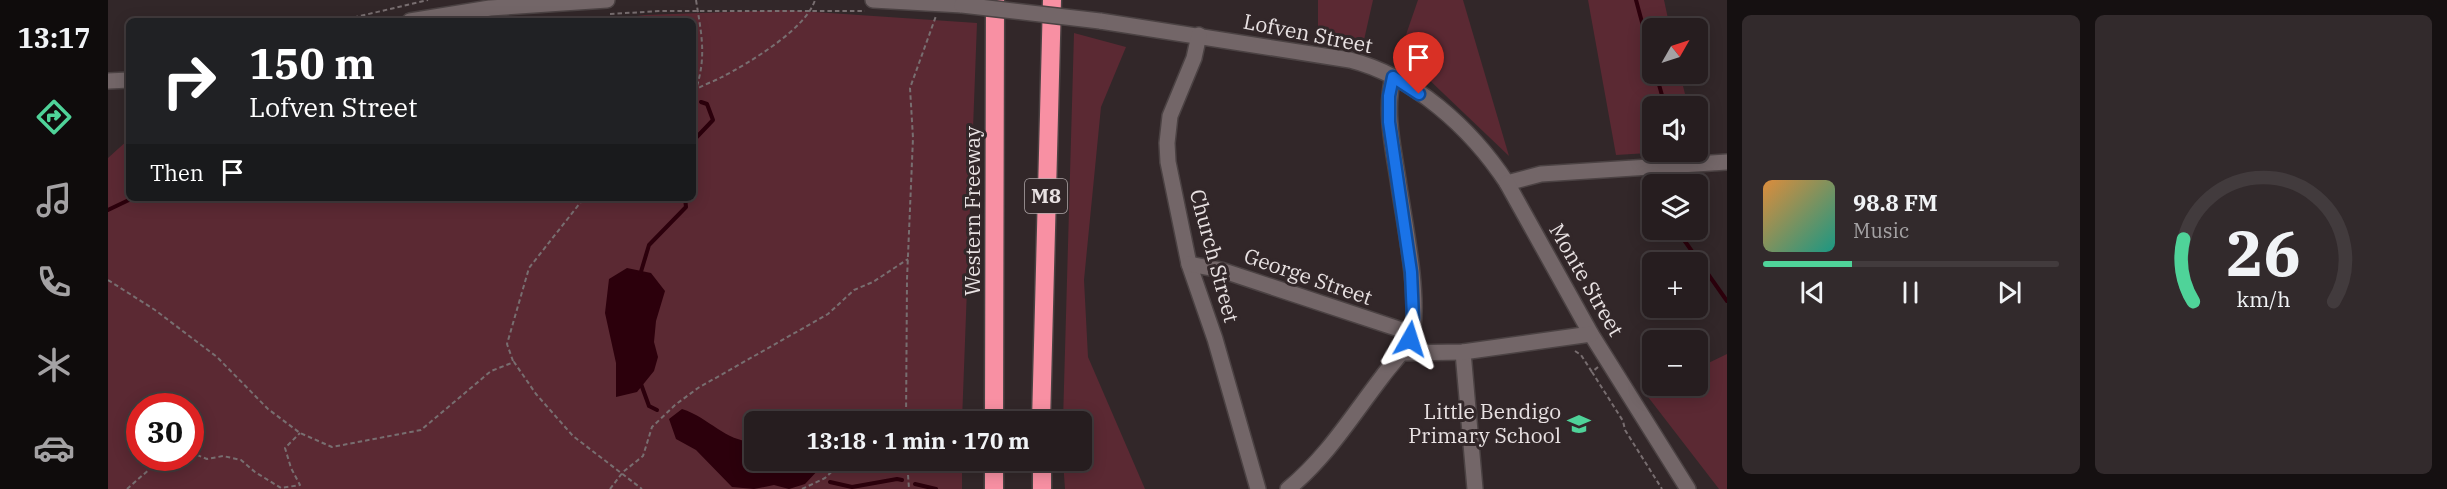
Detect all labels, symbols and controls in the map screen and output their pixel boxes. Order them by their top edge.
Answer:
street label: Lofven Street [1241,7,1375,59]
north arrow [1642,18,1708,84]
map controls [1642,18,1708,396]
text: 13:17 [18,20,90,55]
pin [1393,32,1444,94]
text: 150 m [249,36,375,91]
icon: arrive [1402,41,1435,74]
icon: right [150,42,228,120]
text: Lofven Street [249,89,417,124]
icon: directions [33,96,75,138]
button: sound [1642,96,1708,162]
street label: Western Freeway [958,125,986,296]
icon: arrive [216,156,249,189]
text: Then [150,158,204,187]
button: layers [1642,174,1708,240]
icon: music [33,179,75,221]
road number: M8 [1025,179,1067,213]
street label: Church Street [1184,186,1246,325]
text: 98.8 FM [1853,188,1938,217]
text: 26 [2226,212,2301,293]
text: Music [1853,217,1909,244]
street label: Monte Street [1543,218,1631,341]
street label: George Street [1240,241,1376,311]
button: + [1642,252,1708,318]
icon: phone [33,261,75,303]
icon: previous [1796,276,1829,309]
icon: pause [1894,276,1927,309]
icon: next [1993,276,2026,309]
text: km/h [2236,285,2290,313]
position arrow [1378,307,1442,371]
button: − [1642,330,1708,396]
icon: climate [33,344,75,386]
speed limit sign: 30 [126,393,204,471]
place label: Little Bendigo Primary School [1408,397,1561,449]
school or university icon: Little Bendigo Primary School [1566,411,1592,437]
text: 13:18 · 1 min · 170 m [806,426,1030,455]
icon: car [33,427,75,469]

